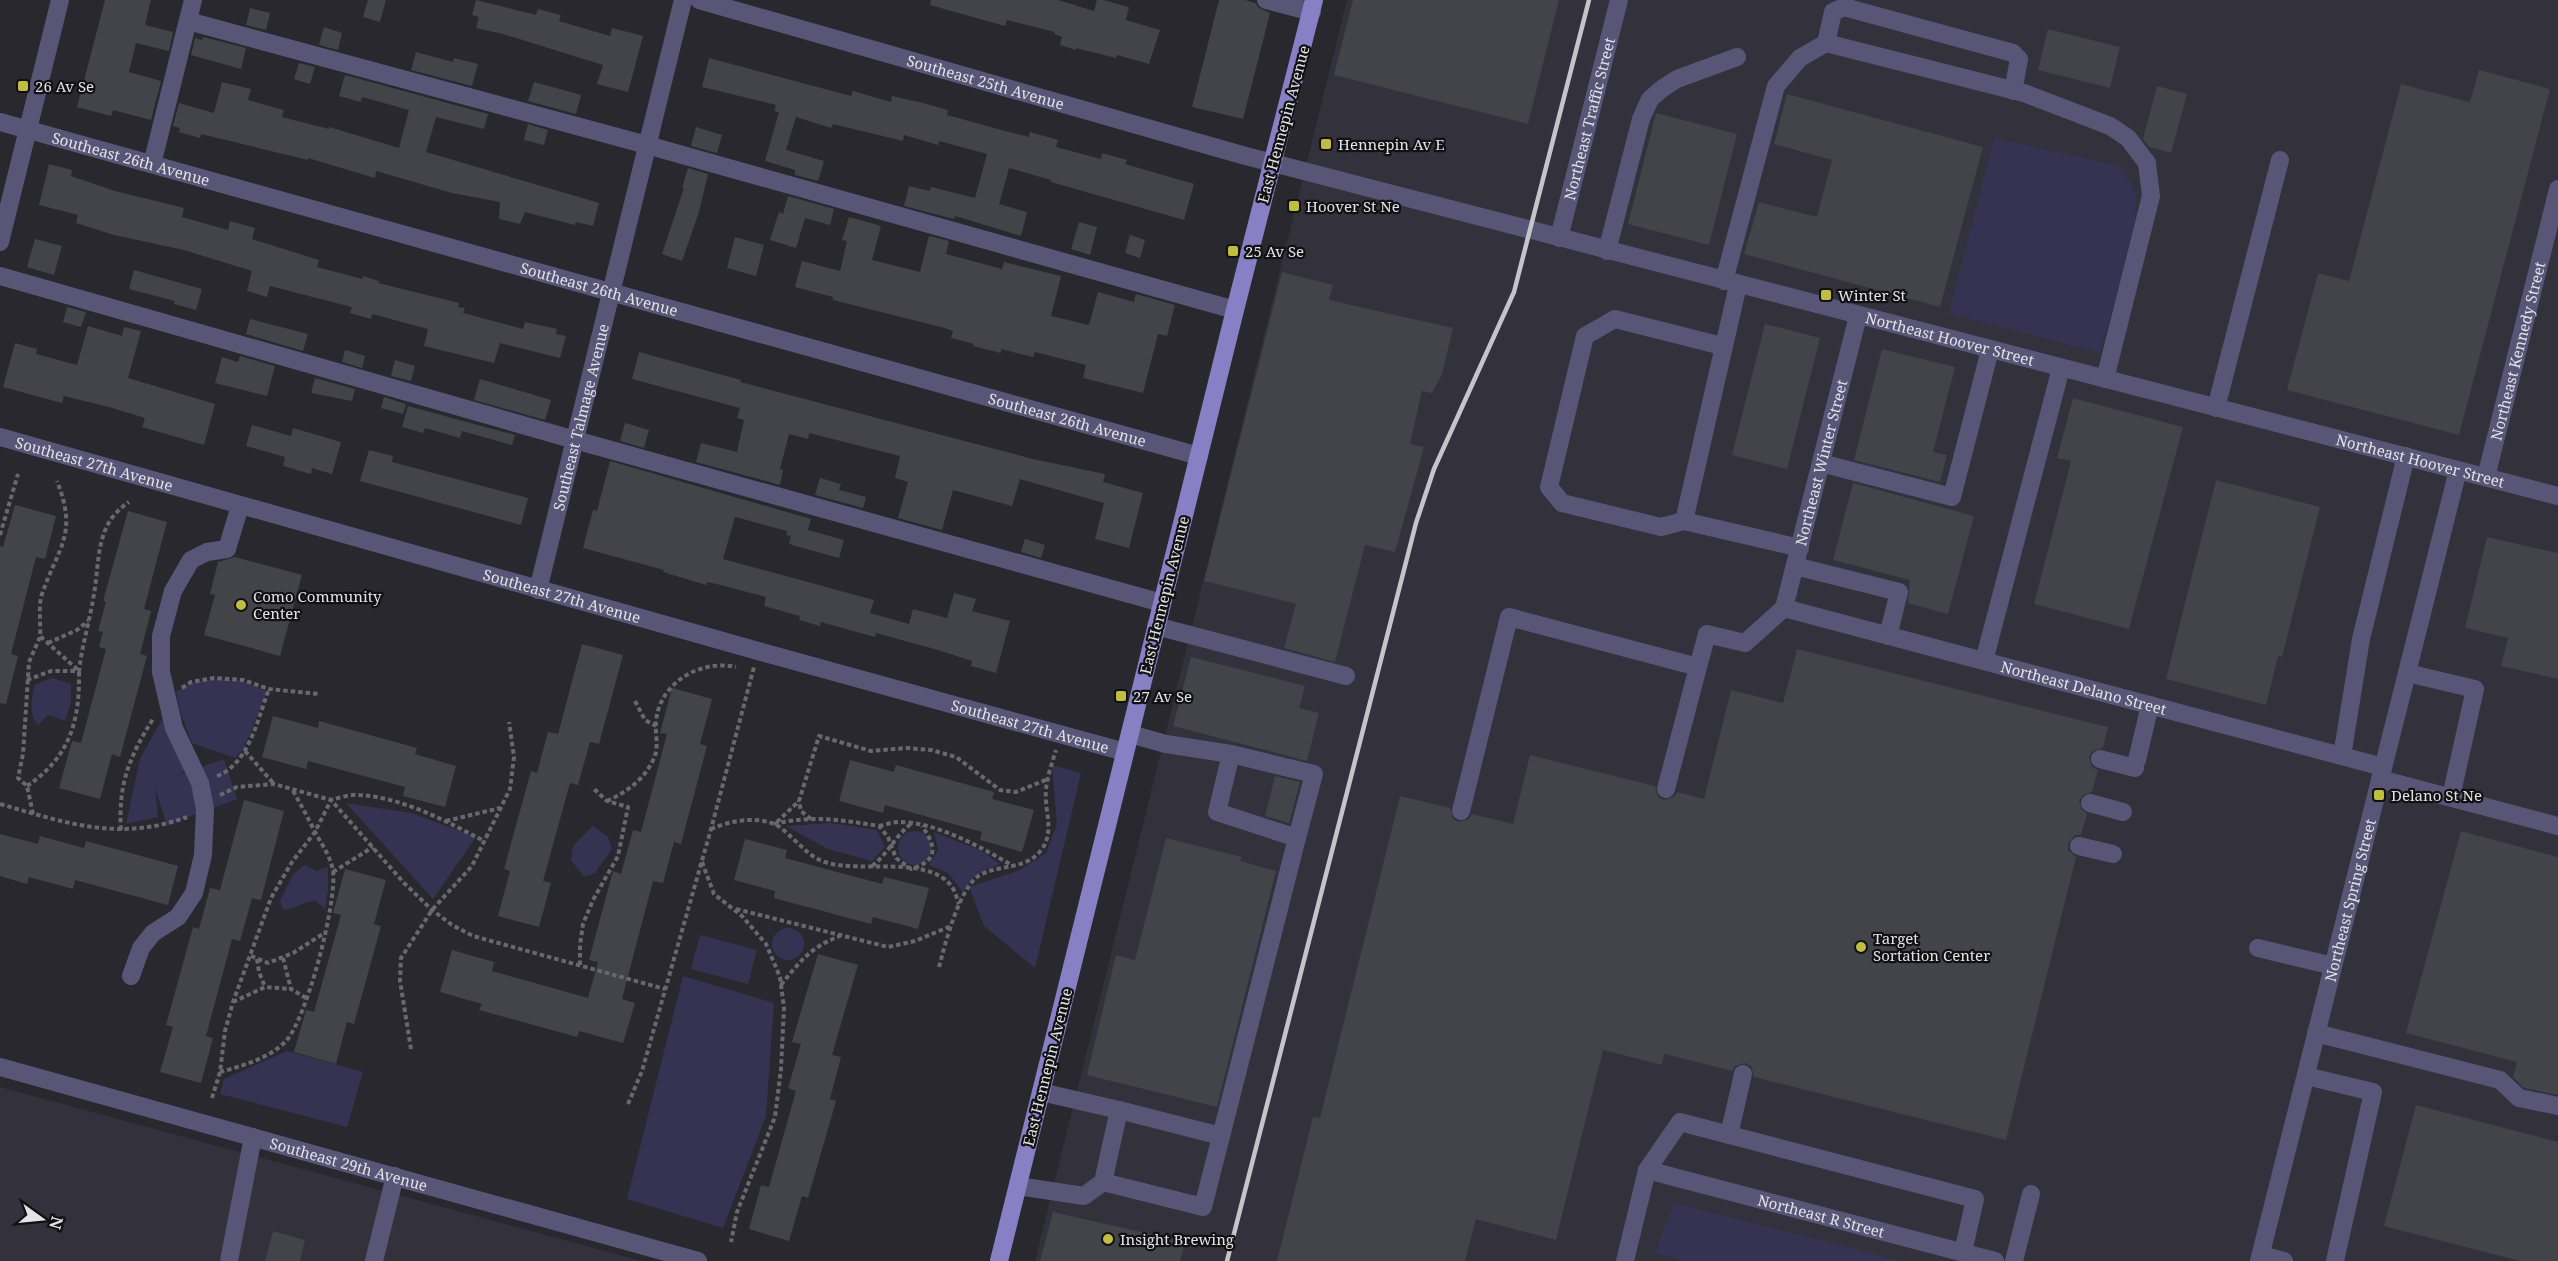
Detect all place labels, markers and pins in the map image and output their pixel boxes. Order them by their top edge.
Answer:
place label: 26 Av Se [35,76,94,96]
marker: 26 Av Se [16,79,30,93]
place label: Hennepin Av E [1338,134,1445,154]
marker: Hennepin Av E [1319,137,1333,151]
place label: Hoover St Ne [1306,196,1400,216]
marker: Hoover St Ne [1287,199,1301,213]
place label: 25 Av Se [1245,241,1304,261]
marker: 25 Av Se [1226,244,1240,258]
place label: Winter St [1838,285,1906,305]
marker: Winter St [1819,288,1833,302]
place label: Como Community Center [253,586,382,623]
marker: Como Community Center [234,598,248,612]
place label: 27 Av Se [1133,686,1192,706]
marker: 27 Av Se [1114,689,1128,703]
place label: Delano St Ne [2391,785,2482,805]
marker: Delano St Ne [2372,788,2386,802]
place label: Target Sortation Center [1873,928,1990,965]
marker: Target Sortation Center [1854,940,1868,954]
place label: Insight Brewing [1120,1229,1234,1249]
marker: Insight Brewing [1101,1232,1115,1246]

